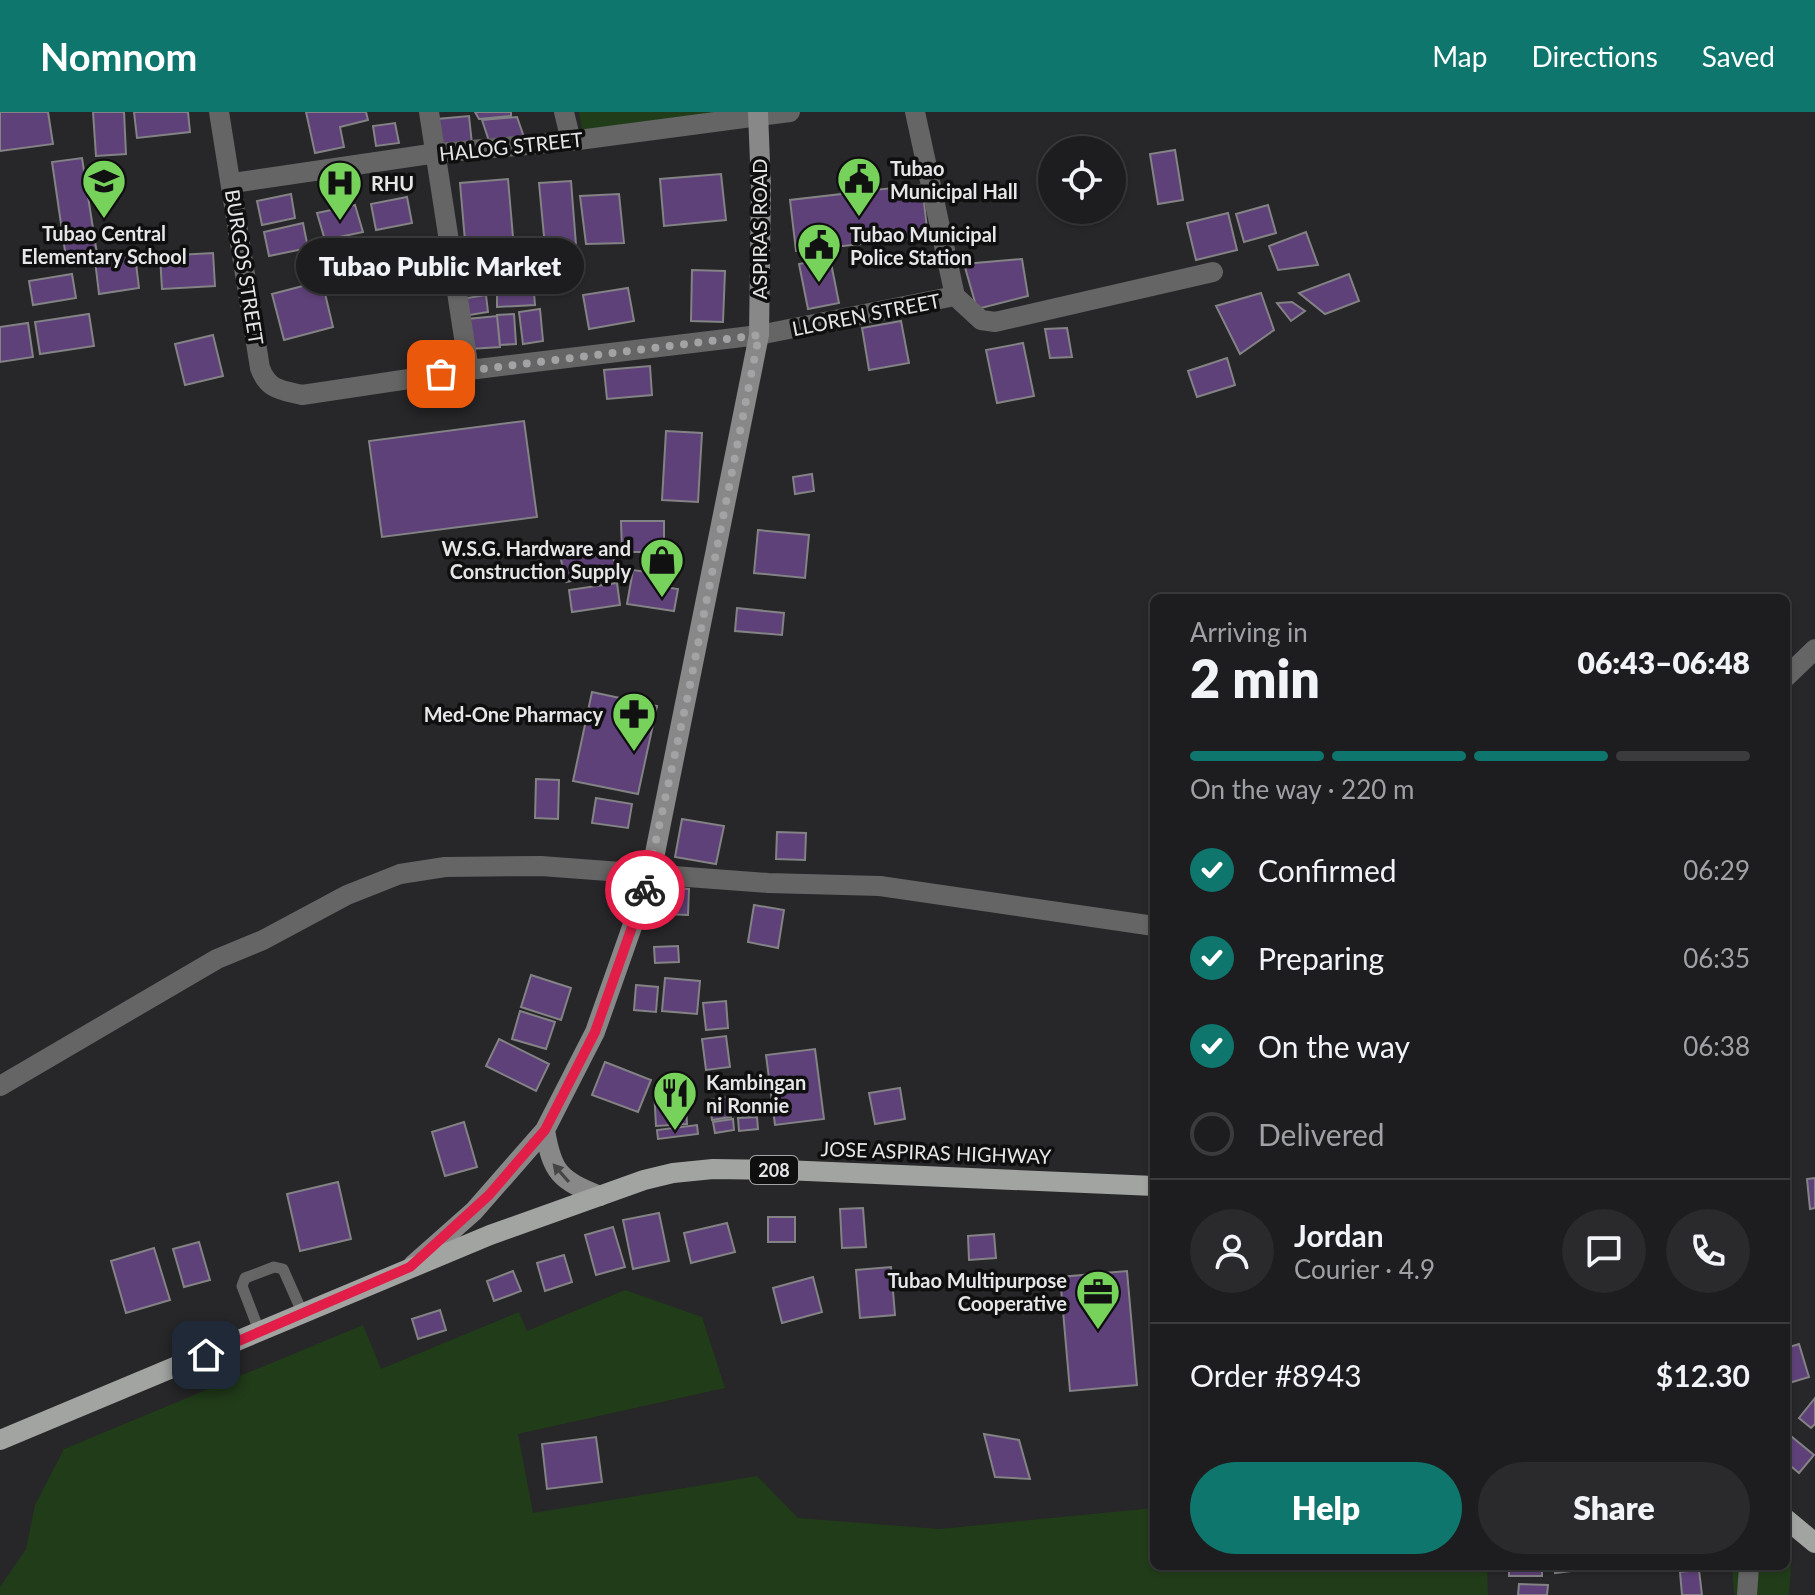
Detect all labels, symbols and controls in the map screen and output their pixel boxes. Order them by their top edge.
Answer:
text: Nomnom [40,33,197,79]
text: Map [1432,39,1487,73]
text: Directions [1531,39,1658,73]
text: Saved [1702,39,1775,73]
street label: HALOG STREET [438,127,584,165]
map controls [1038,136,1126,224]
button: locate [1038,136,1126,224]
public building icon: Tubao Municipal Hall [835,155,883,218]
place label: Tubao Municipal Hall [890,156,1018,203]
school or university icon: Tubao Central Elementary School [80,157,128,220]
hospital icon: RHU [316,159,364,222]
street label: ASPIRAS ROAD [747,159,771,299]
place label: RHU [371,171,414,195]
street label: BURGOS STREET [221,188,269,346]
place label: Tubao Central Elementary School [21,221,187,268]
public building icon: Tubao Municipal Police Station [795,221,843,284]
place label: Tubao Municipal Police Station [850,222,997,269]
callout: Tubao Public Market [297,238,585,294]
text: Tubao Public Market [319,250,561,282]
street label: LLOREN STREET [790,288,942,340]
pin [407,340,475,408]
icon: bag [419,352,463,396]
place label: W.S.G. Hardware and Construction Supply [441,536,631,583]
shop icon: W.S.G. Hardware and Construction Supply [638,536,686,599]
text: Arriving in [1190,616,1308,648]
text: 06:43–06:48 [1577,644,1750,680]
text: 2 min [1190,647,1320,709]
pharmacy icon: Med-One Pharmacy [610,690,658,753]
place label: Med-One Pharmacy [424,702,603,726]
text: On the way · 220 m [1190,773,1414,805]
icon: check [1190,848,1234,892]
courier [605,850,685,930]
text: Confirmed [1258,852,1397,888]
text: 06:29 [1683,854,1750,886]
icon: bike [623,868,667,912]
icon: check [1190,936,1234,980]
text: Preparing [1258,940,1384,976]
text: 06:35 [1683,942,1750,974]
icon: check [1190,1024,1234,1068]
text: On the way [1258,1028,1410,1064]
text: 06:38 [1683,1030,1750,1062]
restaurant icon: Kambingan ni Ronnie [651,1069,699,1132]
place label: Kambingan ni Ronnie [706,1070,806,1117]
text: Delivered [1258,1116,1385,1152]
street label: JOSE ASPIRAS HIGHWAY [820,1136,1052,1168]
road number: 208 [750,1156,798,1184]
one-way arrow [553,1163,570,1183]
button: person [1190,1209,1274,1293]
button: chat [1562,1209,1646,1293]
button: phone [1666,1209,1750,1293]
text: Jordan [1294,1217,1384,1253]
text: Courier · 4.9 [1294,1253,1435,1285]
place label: Tubao Multipurpose Cooperative [887,1268,1067,1315]
office icon: Tubao Multipurpose Cooperative [1074,1268,1122,1331]
pin [172,1321,240,1389]
icon: home [184,1333,228,1377]
text: Order #8943 [1190,1357,1362,1393]
text: $12.30 [1656,1357,1750,1393]
button: Help [1190,1462,1462,1554]
button: Share [1478,1462,1750,1554]

